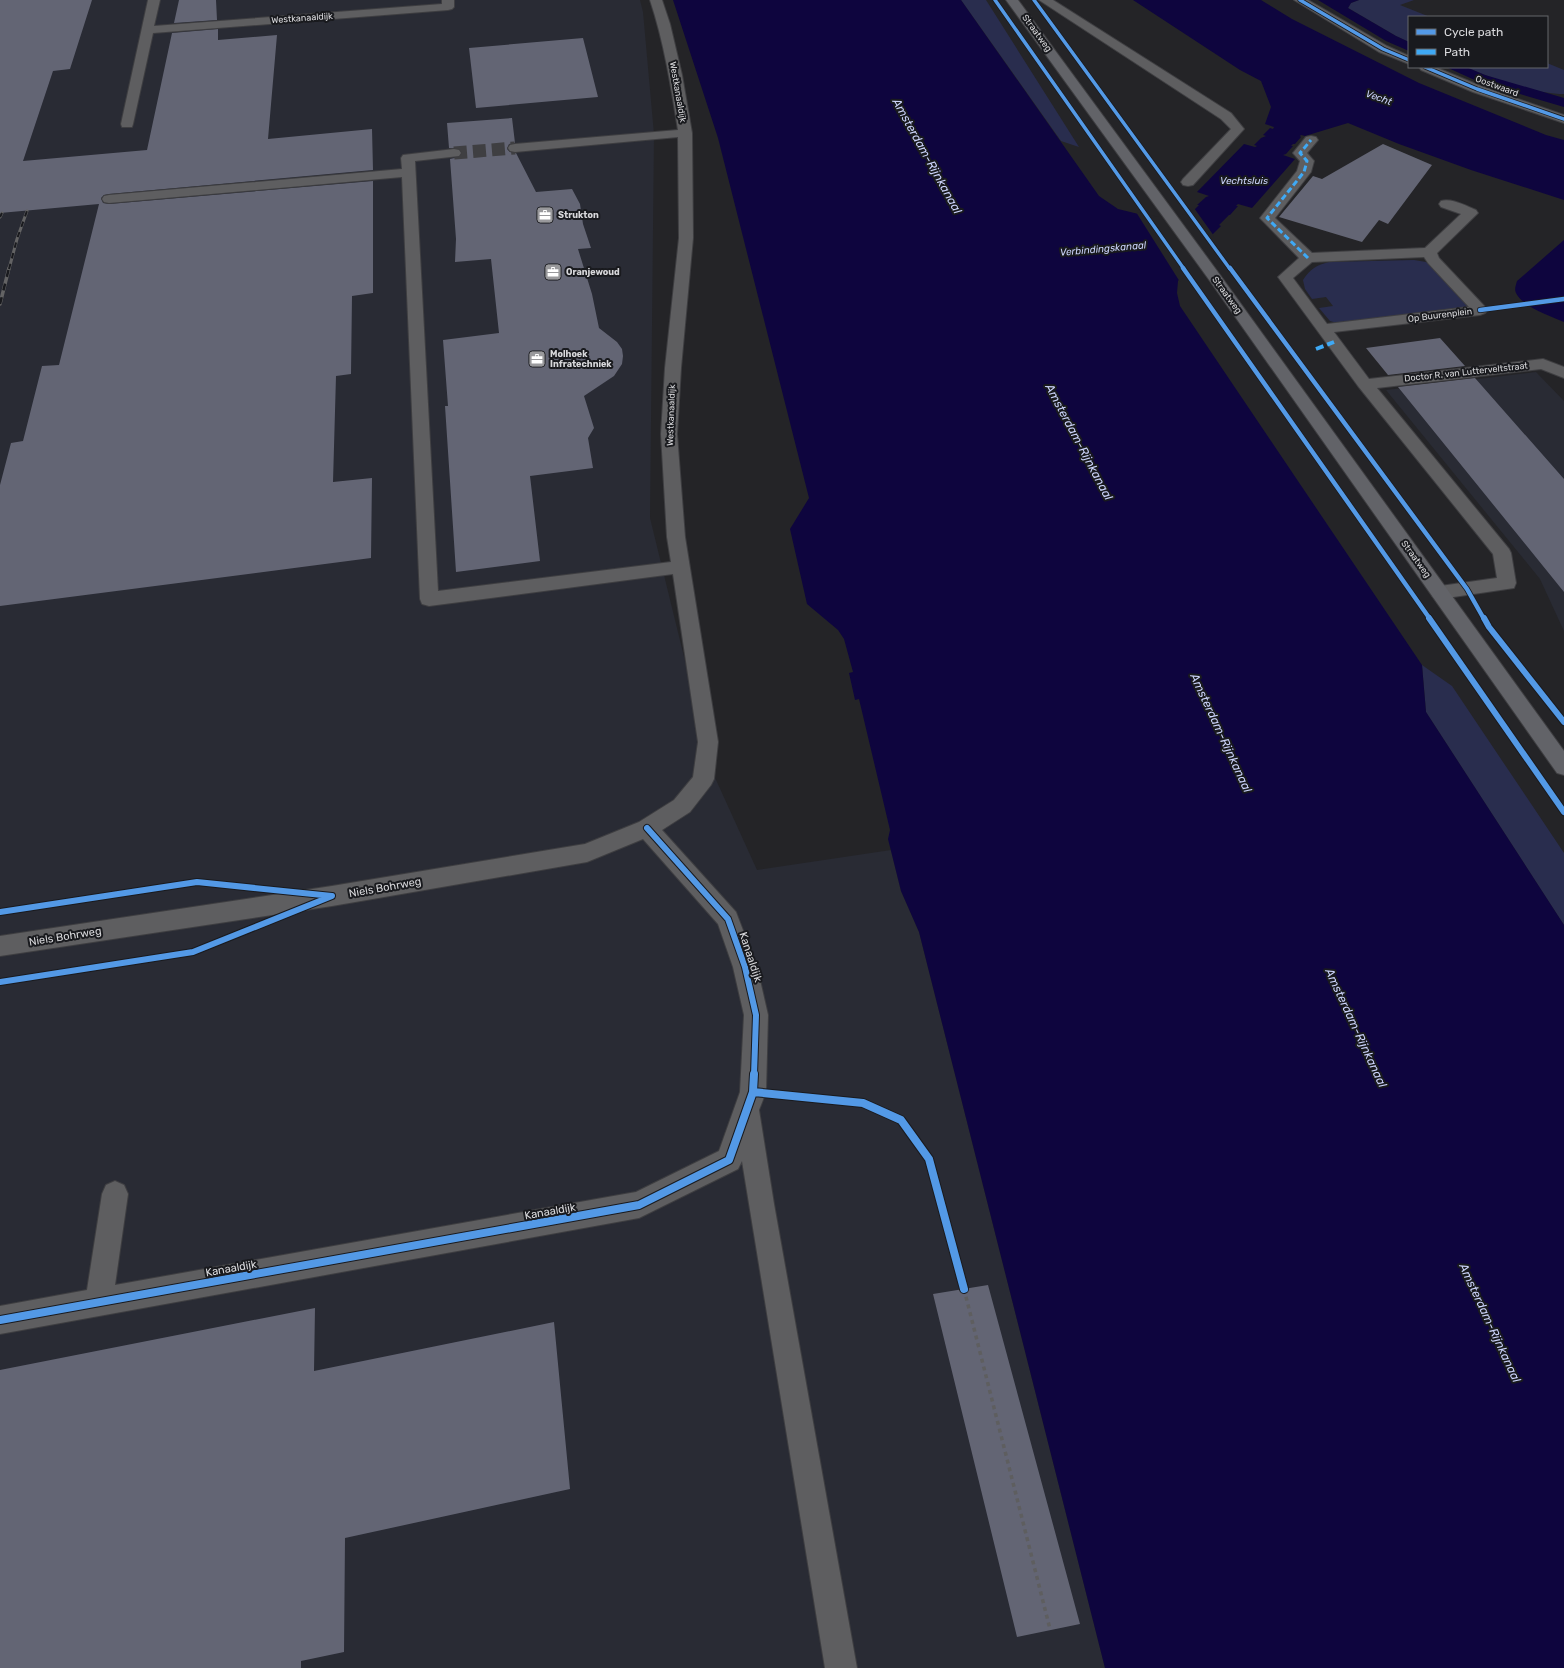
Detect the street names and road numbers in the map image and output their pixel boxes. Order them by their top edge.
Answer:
street label: Westkanaaldijk [271,11,333,25]
street label: Straatweg [1020,13,1054,53]
street label: Westkanaaldijk [668,61,688,124]
street label: Oostwaard [1474,74,1520,98]
street label: Straatweg [1210,275,1244,315]
street label: Op Buurenplein [1407,306,1473,324]
street label: Doctor R. van Lutterveltstraat [1404,360,1529,383]
street label: Westkanaaldijk [665,384,677,446]
street label: Straatweg [1399,539,1433,579]
street label: Niels Bohrweg [348,875,422,900]
street label: Niels Bohrweg [28,924,102,949]
street label: Kanaaldijk [736,931,765,984]
street label: Kanaaldijk [523,1201,577,1222]
street label: Kanaaldijk [204,1258,258,1279]

